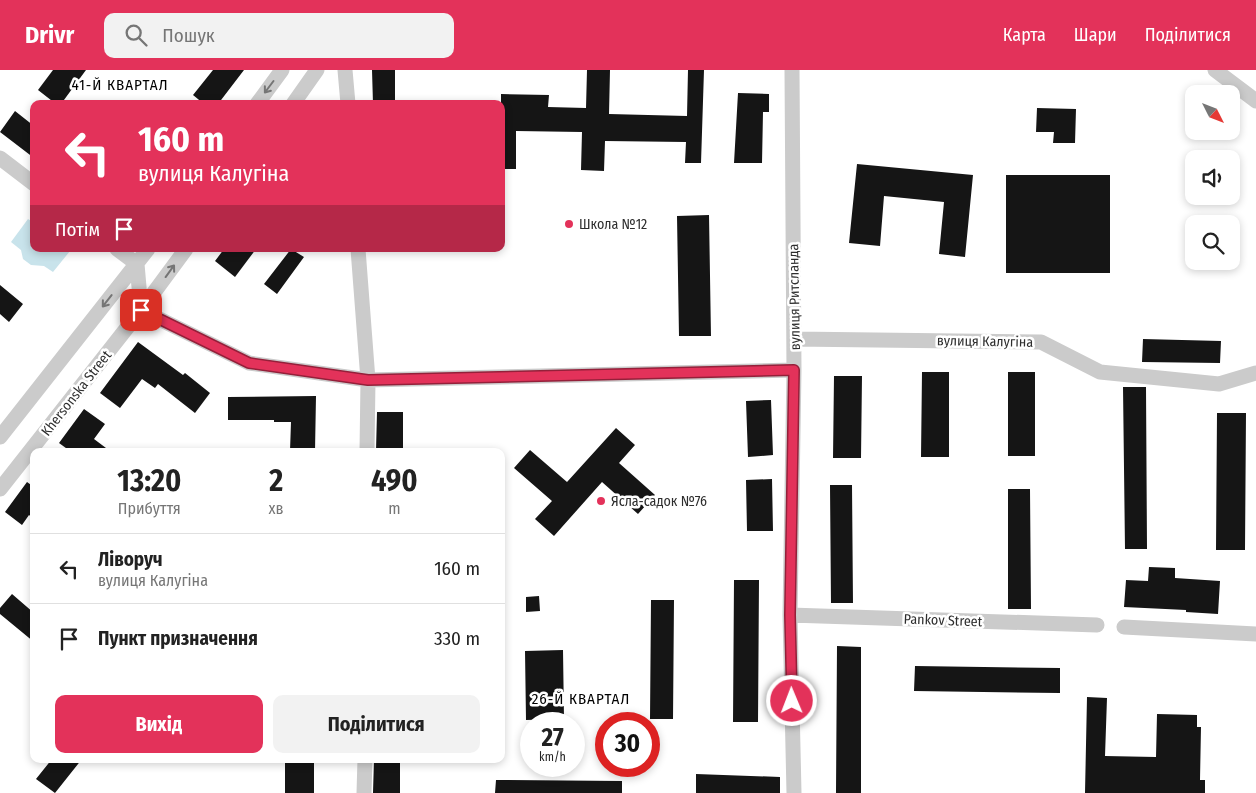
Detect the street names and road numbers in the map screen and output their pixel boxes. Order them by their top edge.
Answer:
street label: вулиця Ритсланда [785,243,804,350]
street label: вулиця Калугіна [937,332,1033,351]
street label: Khersonska Street [38,347,115,440]
street label: Pankov Street [903,611,983,630]

